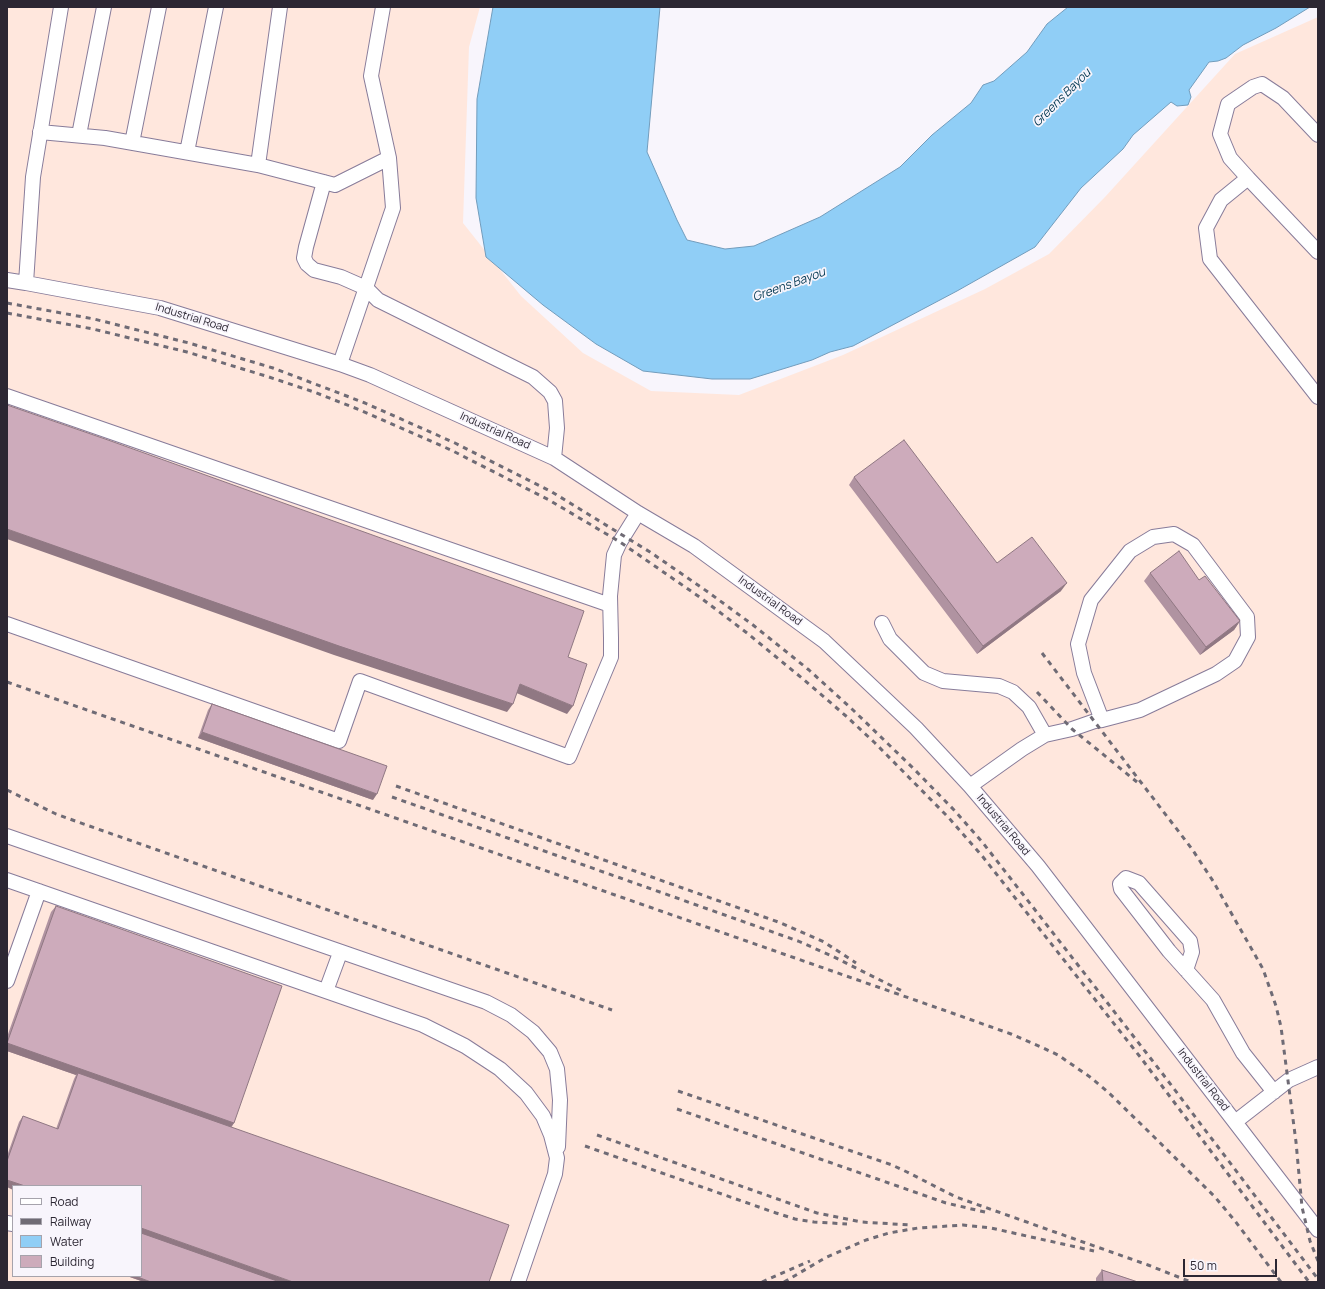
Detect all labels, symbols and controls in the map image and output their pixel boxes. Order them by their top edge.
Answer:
water label: Greens Bayou [1030,66,1094,130]
water label: Greens Bayou [751,265,827,305]
street label: Industrial Road [154,301,230,335]
street label: Industrial Road [458,410,532,452]
street label: Industrial Road [735,573,805,629]
street label: Industrial Road [974,792,1032,858]
street label: Industrial Road [1174,1046,1232,1114]
legend [12,1185,142,1277]
text: Road [50,1193,78,1210]
text: Railway [50,1213,91,1230]
text: Water [50,1233,83,1250]
scale bar [1185,1251,1279,1277]
text: Building [50,1253,94,1270]
text: 50 m [1190,1257,1217,1274]

